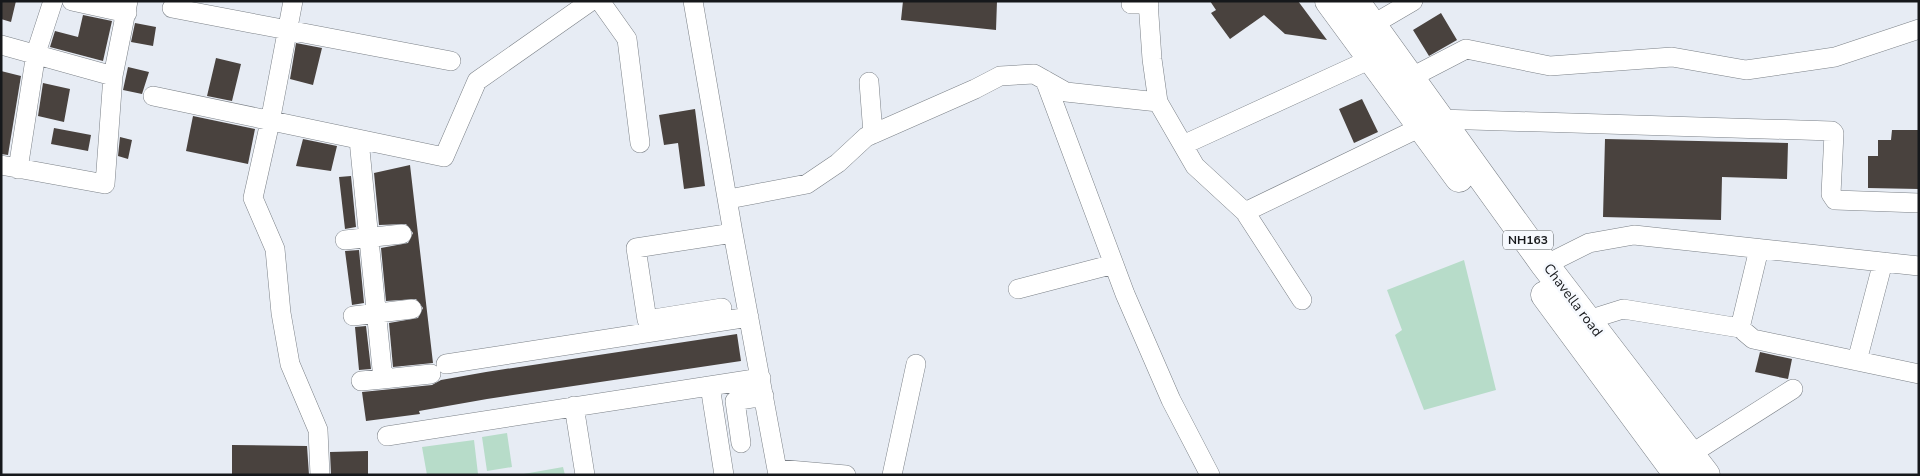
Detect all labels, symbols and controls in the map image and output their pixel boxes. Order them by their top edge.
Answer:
road number: NH163 [1503,230,1553,250]
street label: Chavella road [1539,260,1607,340]

